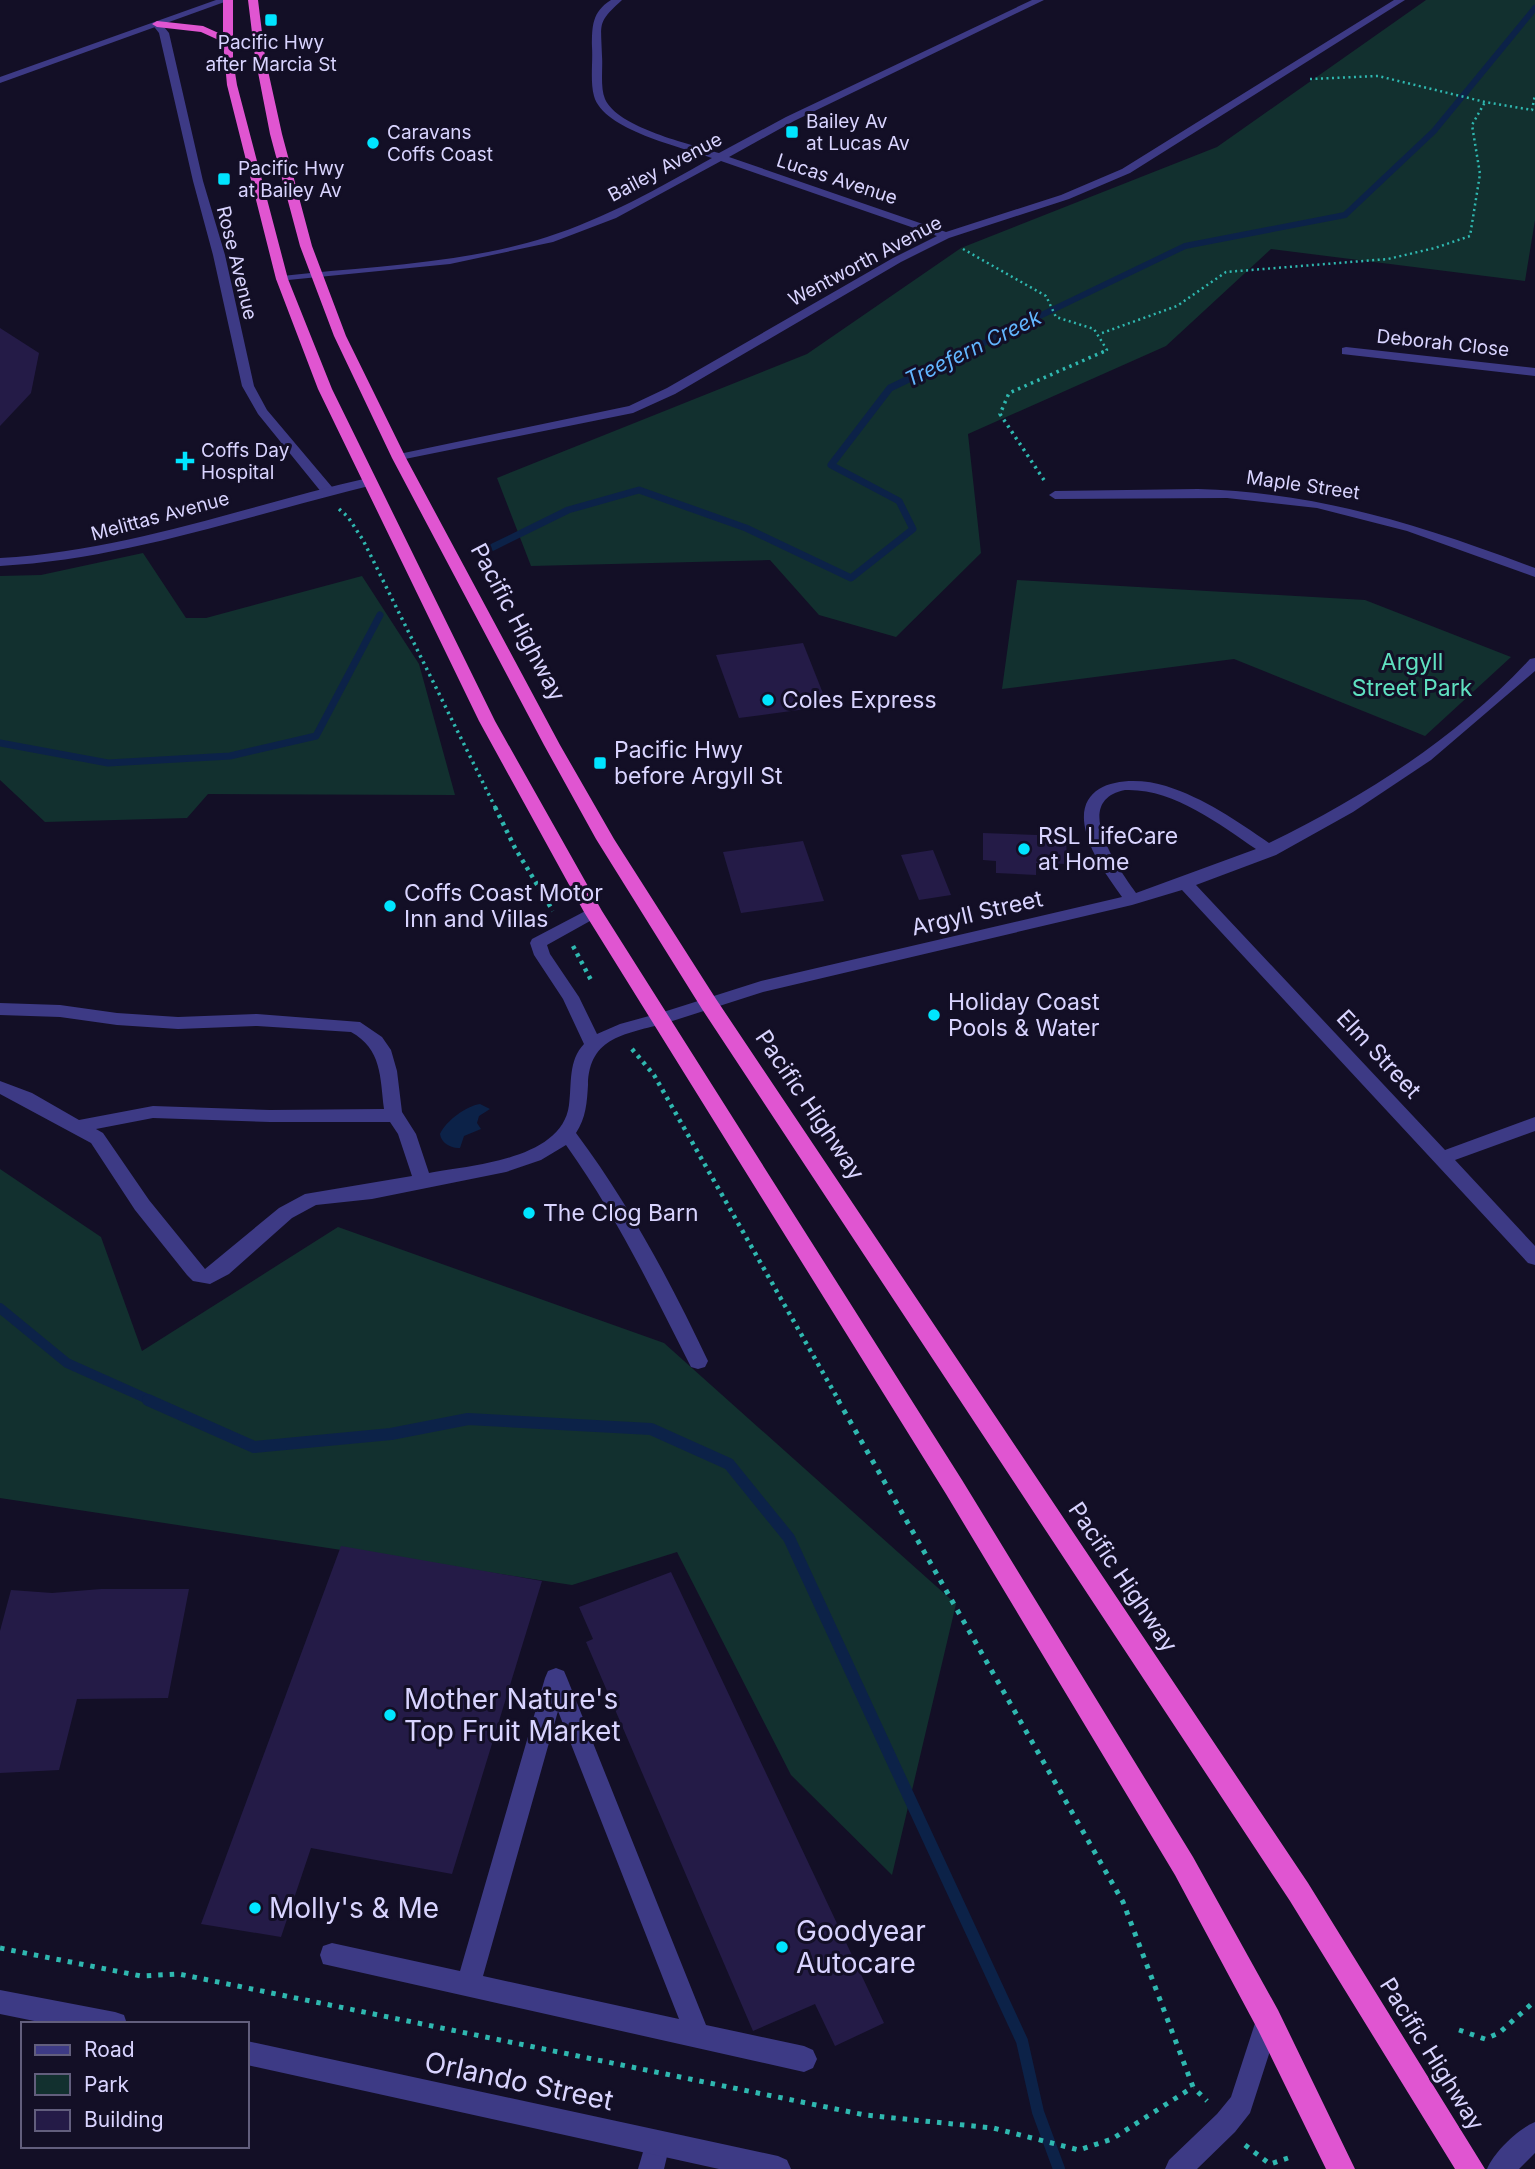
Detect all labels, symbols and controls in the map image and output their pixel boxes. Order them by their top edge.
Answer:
marker: Pacific Hwy after Marcia St [263,12,279,28]
place label: Pacific Hwy after Marcia St [205,31,337,76]
place label: Bailey Av at Lucas Av [806,110,910,155]
place label: Caravans Coffs Coast [387,121,493,166]
marker: Bailey Av at Lucas Av [784,124,800,140]
street label: Bailey Avenue [604,127,726,207]
marker: Caravans Coffs Coast [365,135,381,151]
street label: Lucas Avenue [774,149,900,209]
place label: Pacific Hwy at Bailey Av [238,157,345,202]
marker: Pacific Hwy at Bailey Av [216,171,232,187]
street label: Rose Avenue [212,204,262,322]
street label: Wentworth Avenue [784,211,946,311]
water label: Treefern Creek [901,304,1046,392]
street label: Deborah Close [1376,325,1510,361]
place label: Coffs Day Hospital [201,439,290,484]
marker: Coffs Day Hospital [175,451,195,471]
street label: Maple Street [1245,466,1361,504]
street label: Melittas Avenue [88,486,232,546]
street label: Pacific Highway [465,538,571,706]
park label: Argyll Street Park [1352,648,1473,702]
place label: Coles Express [782,686,937,714]
marker: Coles Express [760,692,776,708]
place label: Pacific Hwy before Argyll St [614,736,783,790]
marker: Pacific Hwy before Argyll St [592,755,608,771]
place label: RSL LifeCare at Home [1038,822,1178,876]
marker: RSL LifeCare at Home [1016,841,1032,857]
place label: Coffs Coast Motor Inn and Villas [404,879,603,933]
street label: Argyll Street [909,884,1046,942]
marker: Coffs Coast Motor Inn and Villas [382,898,398,914]
place label: Holiday Coast Pools & Water [948,988,1100,1042]
street label: Elm Street [1331,1004,1427,1104]
marker: Holiday Coast Pools & Water [926,1007,942,1023]
street label: Pacific Highway [750,1025,870,1185]
place label: The Clog Barn [543,1199,699,1227]
marker: The Clog Barn [521,1205,537,1221]
street label: Pacific Highway [1063,1497,1183,1657]
place label: Mother Nature's Top Fruit Market [404,1682,621,1748]
marker: Mother Nature's Top Fruit Market [382,1707,398,1723]
place label: Molly's & Me [269,1891,439,1925]
marker: Molly's & Me [247,1900,263,1916]
place label: Goodyear Autocare [796,1914,926,1980]
marker: Goodyear Autocare [774,1939,790,1955]
street label: Pacific Highway [1374,1973,1490,2136]
legend [21,2022,248,2148]
text: Road [84,2037,135,2062]
street label: Orlando Street [421,2044,617,2118]
text: Park [84,2072,129,2097]
text: Building [84,2107,164,2132]

